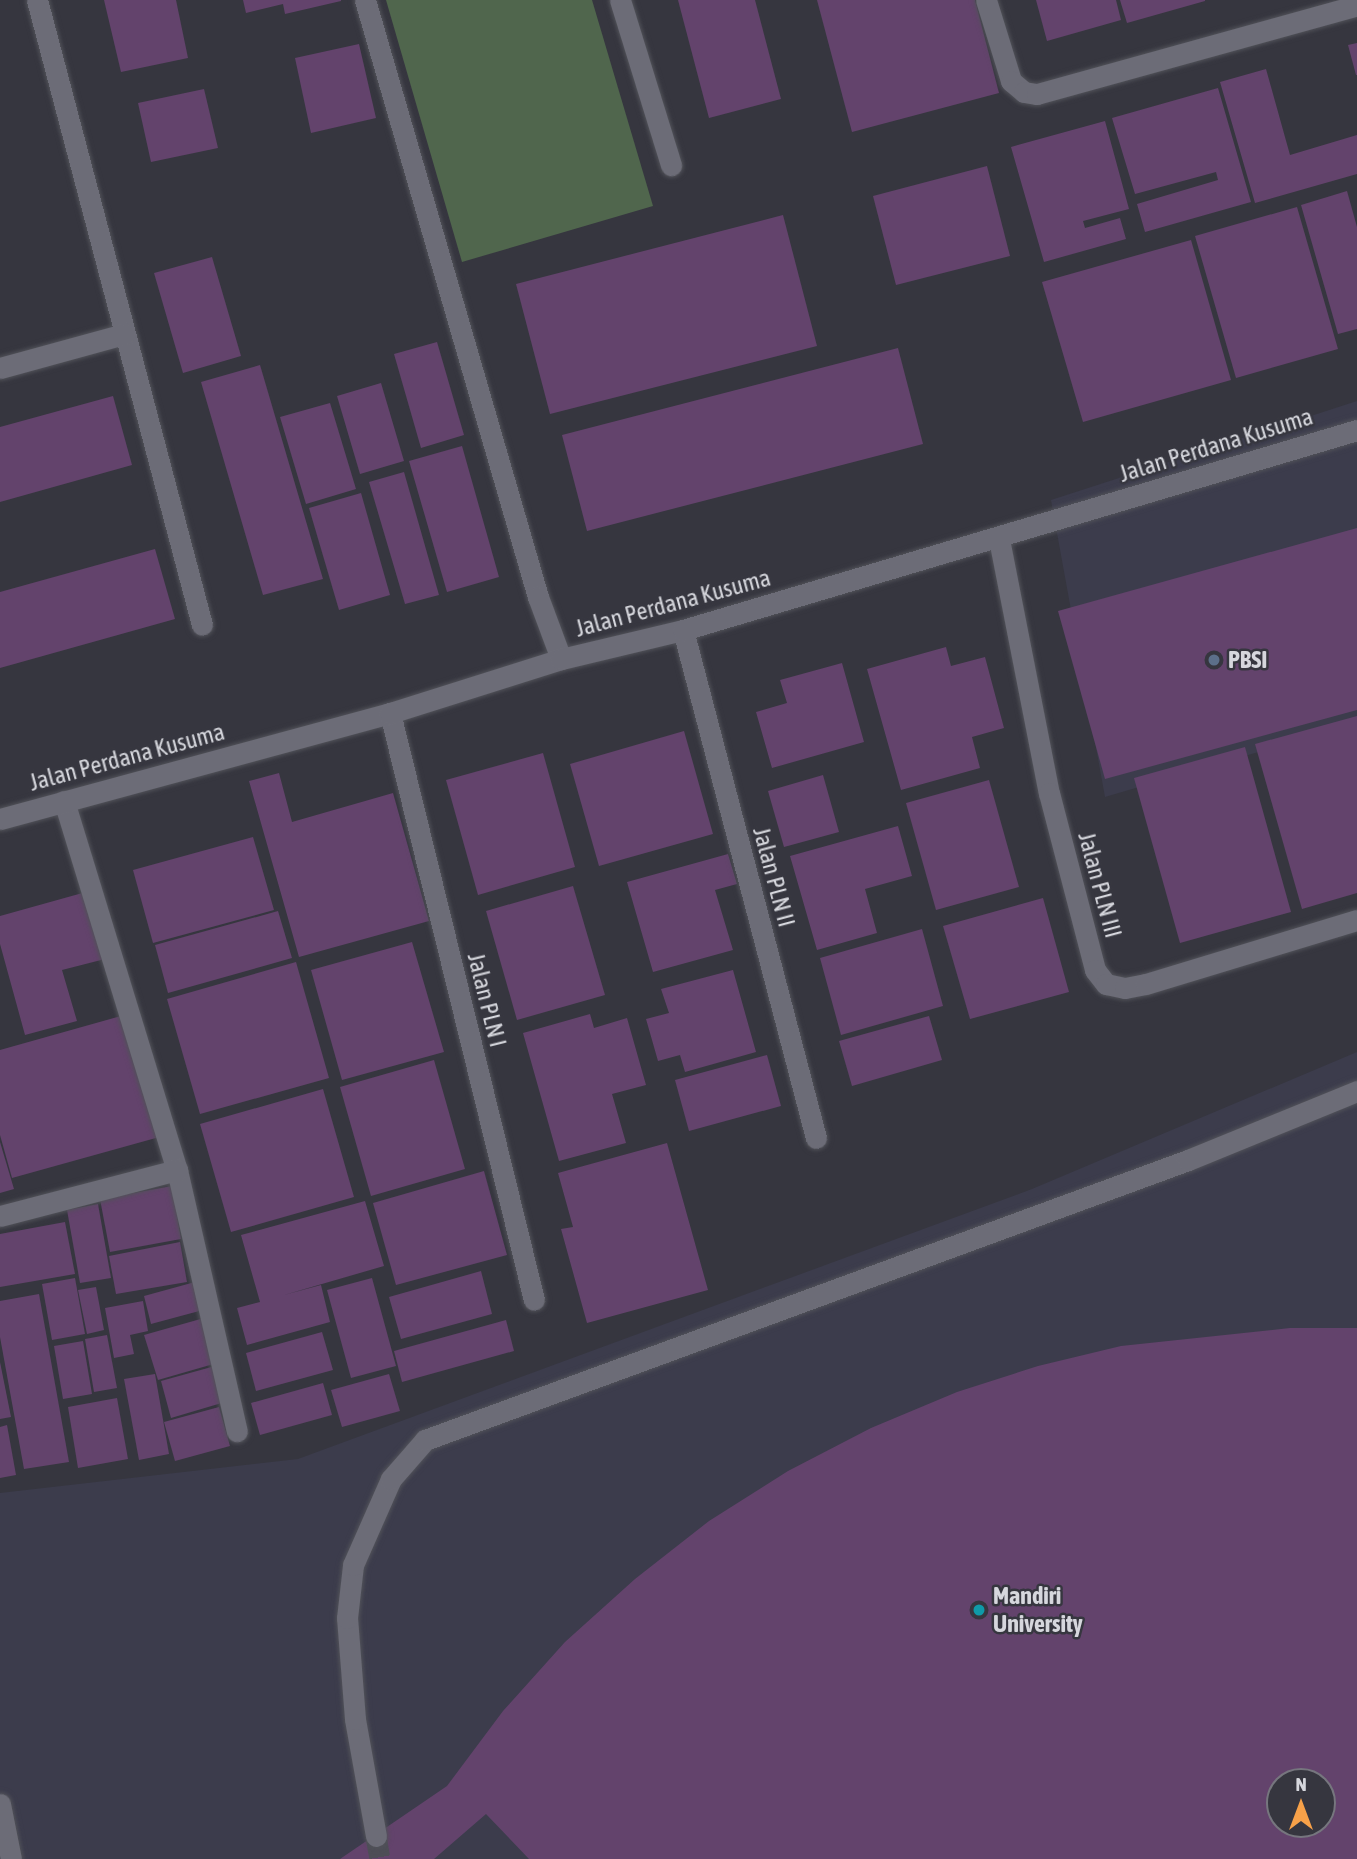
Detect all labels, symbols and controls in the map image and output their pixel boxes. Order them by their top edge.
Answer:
street label: Jalan Perdana Kusuma [1116,402,1316,488]
street label: Jalan Perdana Kusuma [572,563,774,643]
place label: PBSI [1228,646,1267,674]
marker: PBSI [1206,652,1222,668]
street label: Jalan Perdana Kusuma [26,717,228,797]
street label: Jalan PLN II [747,824,801,930]
street label: Jalan PLN III [1072,829,1128,941]
street label: Jalan PLN I [461,950,513,1050]
place label: Mandiri University [993,1582,1083,1638]
marker: Mandiri University [971,1602,987,1618]
north arrow [1266,1768,1336,1838]
text: N [1295,1773,1307,1795]

